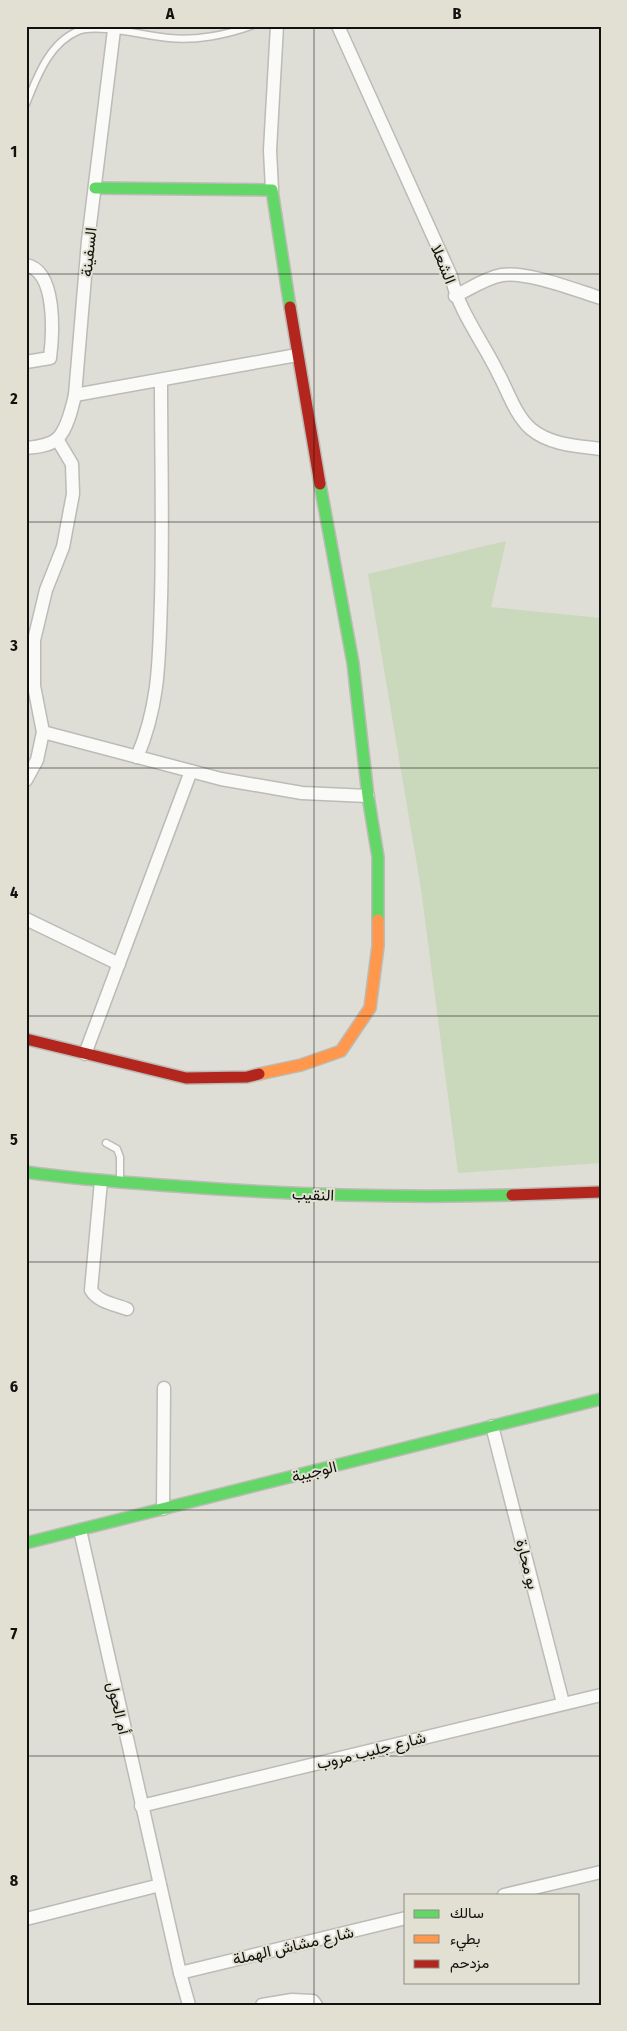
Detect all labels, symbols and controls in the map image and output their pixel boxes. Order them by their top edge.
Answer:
text: A [165,4,175,23]
text: B [453,4,462,23]
text: 1 [11,142,17,161]
street label: السفينة [76,227,101,278]
street label: الشعلا [427,242,460,287]
text: 2 [9,389,18,408]
text: 3 [9,636,18,655]
text: 4 [10,883,18,902]
text: 5 [10,1130,18,1149]
street label: النقيب [291,1184,334,1205]
text: 6 [10,1377,18,1396]
street label: الوجيبة [290,1457,339,1487]
street label: بو محارة [511,1537,543,1591]
text: 7 [11,1624,18,1643]
street label: أم الحول [102,1680,134,1737]
street label: شارع جليب مروب [315,1728,428,1775]
text: 8 [10,1871,19,1890]
legend [404,1894,580,1984]
text: سالك [450,1904,484,1922]
street label: شارع مشاش الهملة [231,1922,356,1971]
text: بطيء [450,1930,480,1952]
text: مزدحم [450,1954,489,1973]

